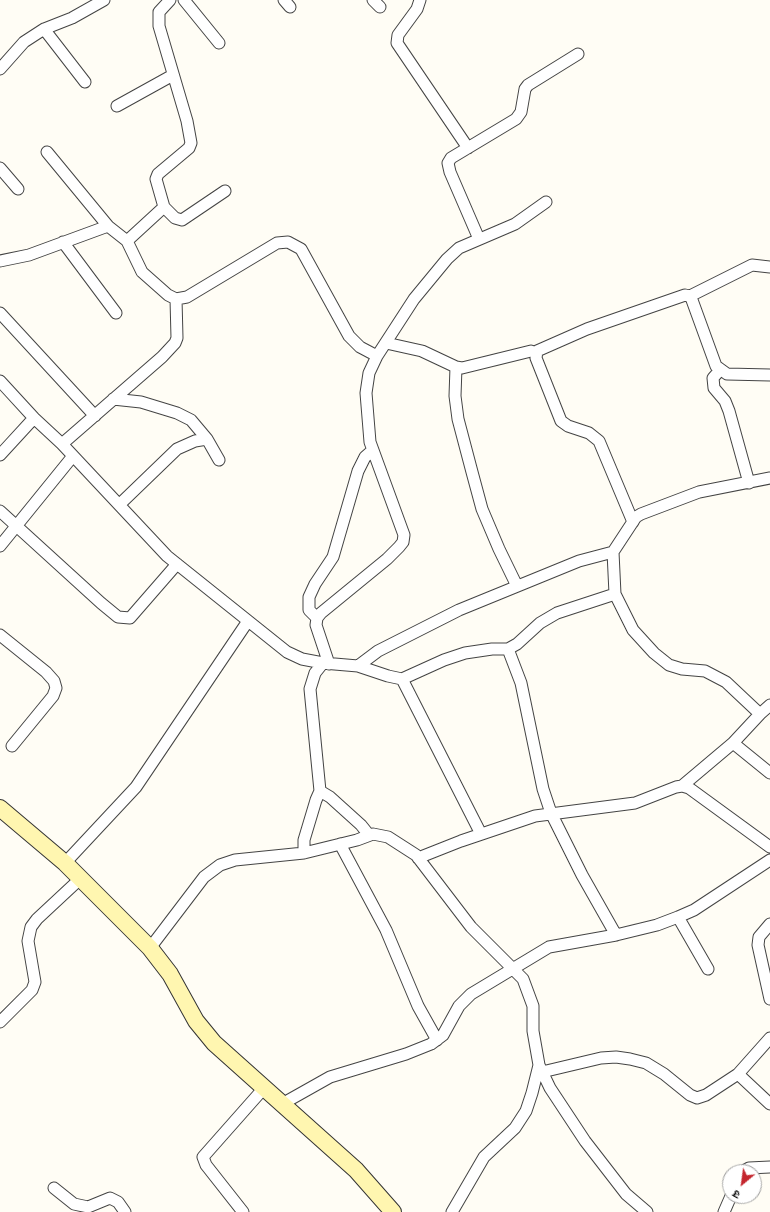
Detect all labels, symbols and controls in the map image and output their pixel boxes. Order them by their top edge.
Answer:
north arrow [722,1164,762,1204]
text: उ [730,1186,743,1201]

